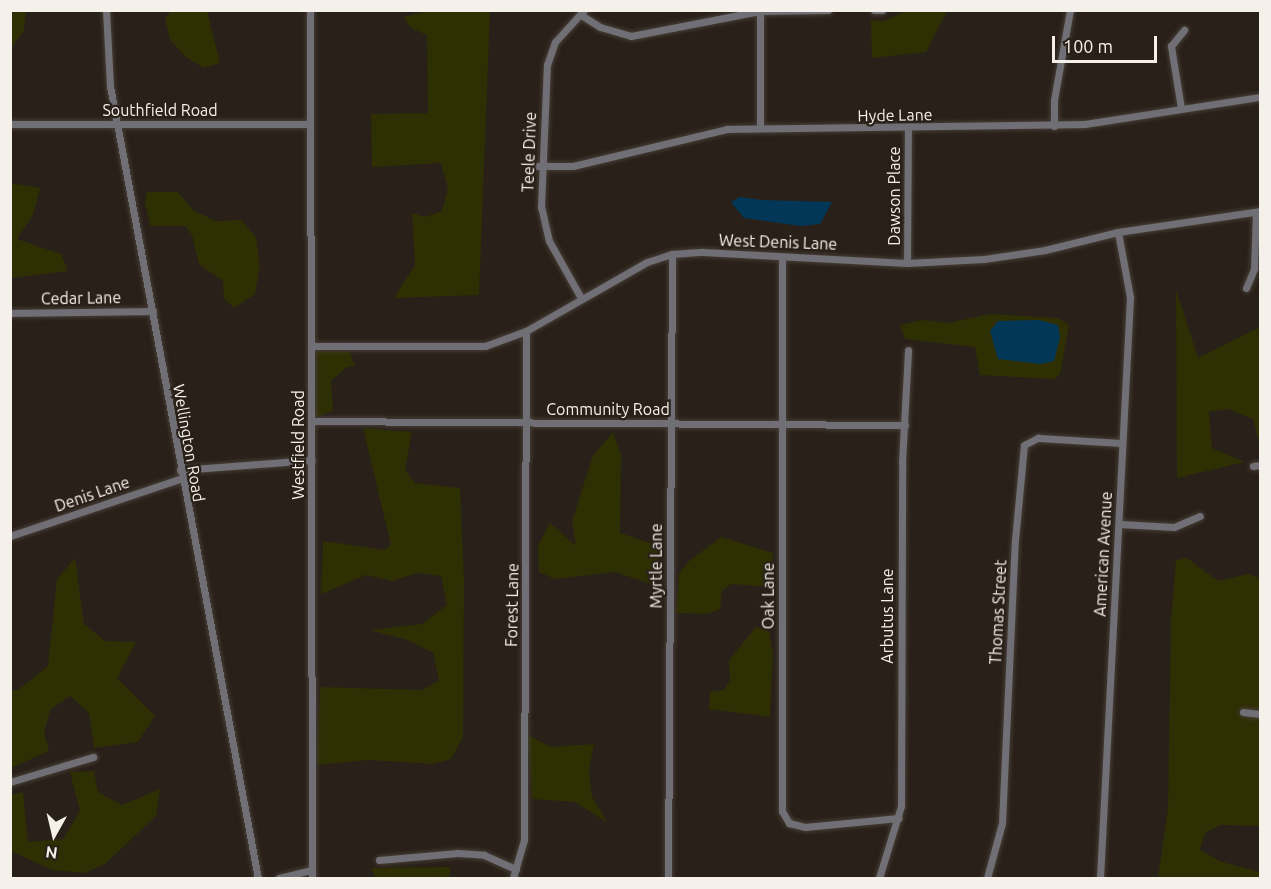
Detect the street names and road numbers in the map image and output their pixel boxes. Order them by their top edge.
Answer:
street label: Southfield Road [102,100,218,120]
street label: Hyde Lane [857,105,933,125]
street label: Teele Drive [518,112,540,192]
street label: Dawson Place [884,146,904,246]
street label: West Denis Lane [719,230,837,254]
street label: Cedar Lane [41,288,121,308]
street label: Wellington Road [169,383,209,503]
street label: Westfield Road [288,390,308,500]
street label: Community Road [546,399,670,419]
street label: Denis Lane [52,472,132,516]
street label: American Avenue [1090,491,1116,617]
street label: Myrtle Lane [646,523,666,609]
street label: Thomas Street [986,559,1010,665]
street label: Forest Lane [502,563,522,647]
street label: Oak Lane [758,563,778,629]
street label: Arbutus Lane [877,568,897,664]

